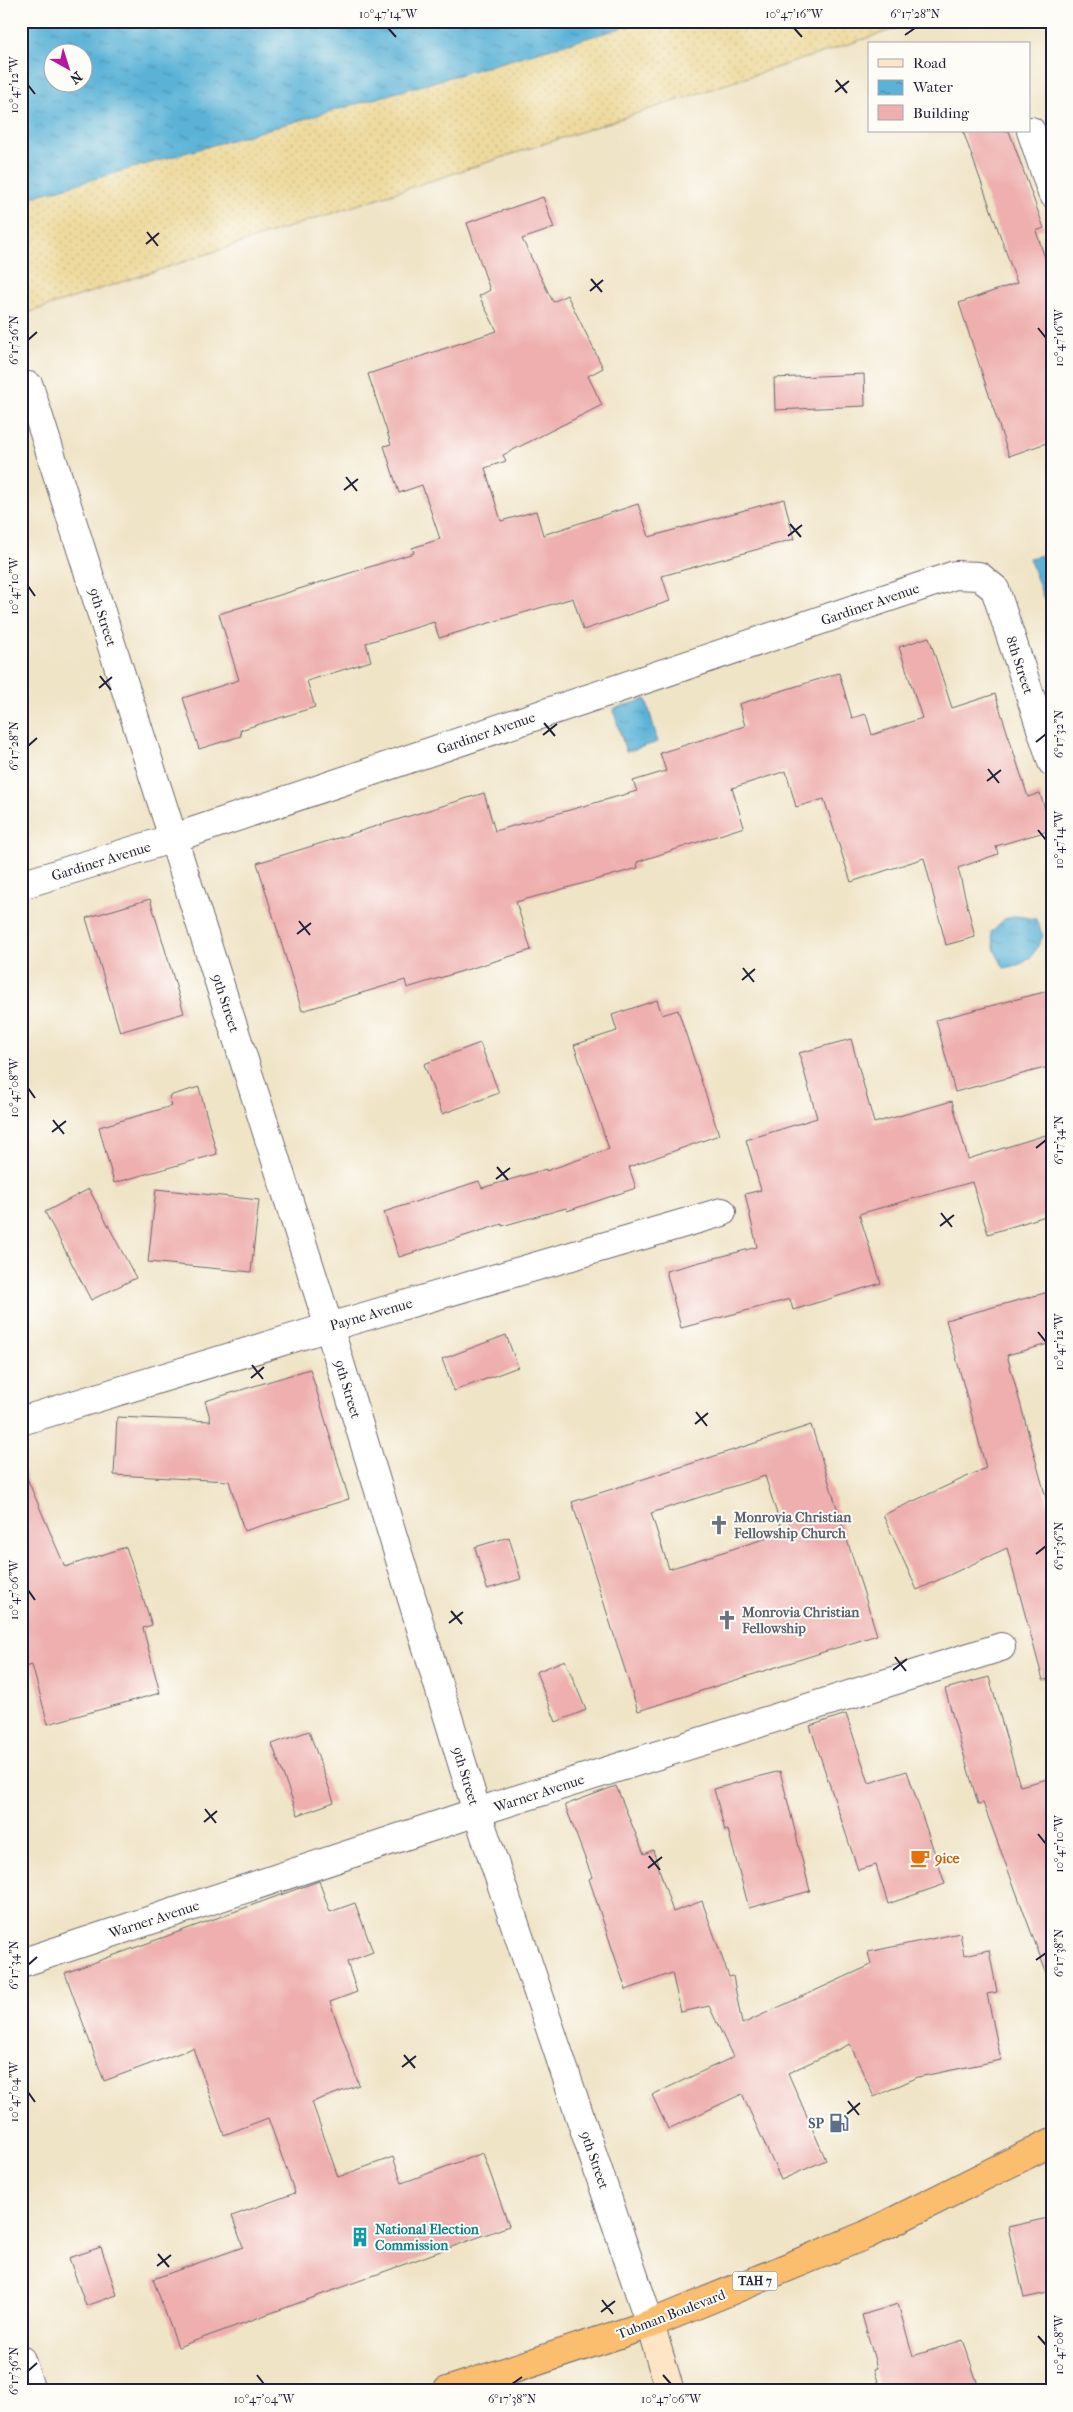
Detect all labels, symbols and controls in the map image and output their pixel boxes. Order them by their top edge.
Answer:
text: 10°47'14"W [359,7,418,21]
text: 10°47'16"W [765,7,824,21]
text: 6°17'28"N [890,7,940,21]
north arrow [42,42,92,92]
legend [868,42,1030,132]
text: Road [913,54,947,72]
text: 10°47'12"W [7,55,21,114]
text: N [66,68,85,88]
text: Water [912,78,953,96]
text: Building [913,104,970,122]
text: 10°47'16"W [1052,308,1066,367]
text: 6°17'26"N [7,315,21,365]
text: 10°47'10"W [7,556,21,615]
street label: Gardiner Avenue [819,580,922,629]
street label: 9th Street [85,586,120,648]
street label: 8th Street [1002,634,1037,696]
street label: Gardiner Avenue [435,709,538,758]
text: 6°17'32"N [1052,710,1066,758]
text: 6°17'28"N [7,721,21,771]
text: 10°47'14"W [1052,810,1066,869]
street label: Gardiner Avenue [49,838,153,885]
street label: 9th Street [208,972,243,1034]
text: 10°47'08"W [7,1057,21,1118]
text: 6°17'34"N [1052,1115,1066,1165]
street label: Payne Avenue [328,1295,414,1334]
text: 10°47'12"W [1052,1312,1066,1371]
street label: 9th Street [331,1358,364,1420]
place label: Monrovia Christian Fellowship Church [733,1509,852,1542]
church icon: Monrovia Christian Fellowship Church [708,1514,730,1536]
text: 6°17'36"N [1052,1522,1066,1570]
text: 10°47'06"W [7,1559,21,1620]
place label: Monrovia Christian Fellowship [741,1604,860,1637]
church icon: Monrovia Christian Fellowship [716,1609,738,1631]
street label: 9th Street [449,1745,482,1807]
street label: Warner Avenue [491,1771,587,1816]
text: 10°47'10"W [1052,1814,1066,1873]
cafe icon: 9ice [909,1847,931,1869]
place label: 9ice [934,1850,960,1867]
street label: Warner Avenue [106,1897,202,1942]
text: 6°17'38"N [1052,1929,1066,1977]
text: 6°17'34"N [7,1940,21,1990]
text: 10°47'04"W [7,2061,21,2122]
fuel station icon: SP [828,2112,850,2134]
place label: SP [808,2115,825,2132]
street label: 9th Street [577,2129,612,2191]
place label: National Election Commission [375,2221,480,2254]
building icon: National Election Commission [349,2226,371,2248]
road number: TAH 7 [732,2272,778,2290]
street label: Tubman Boulevard [615,2286,728,2343]
text: 10°47'08"W [1052,2314,1066,2375]
text: 6°17'36"N [7,2347,21,2395]
text: 10°47'04"W [234,2392,295,2406]
text: 6°17'38"N [488,2392,536,2406]
text: 10°47'06"W [641,2392,702,2406]

